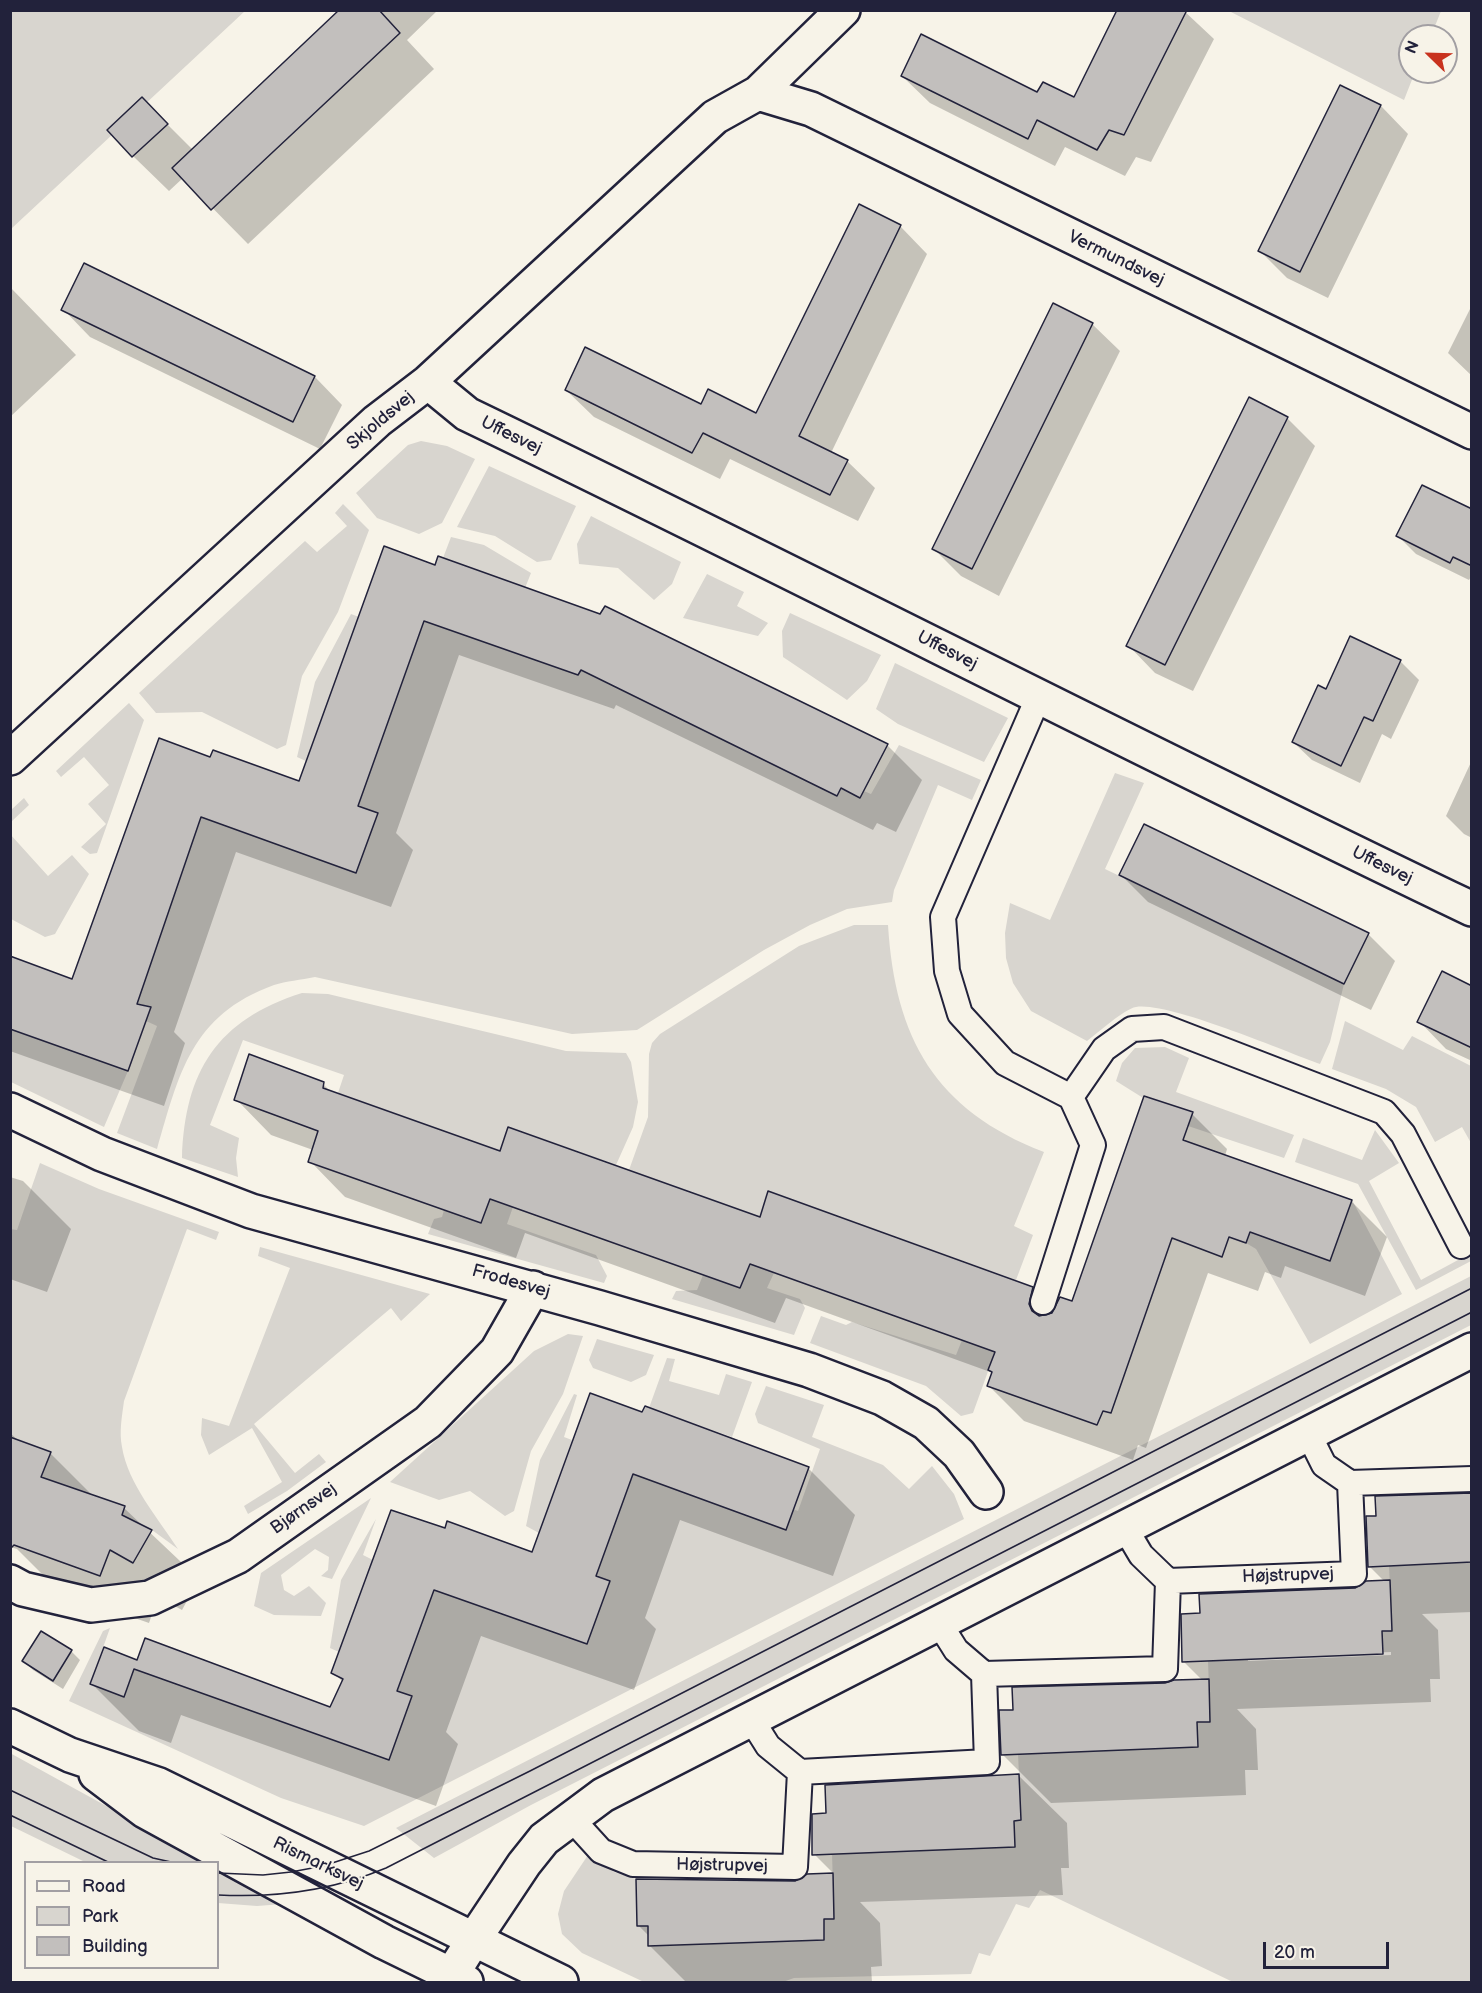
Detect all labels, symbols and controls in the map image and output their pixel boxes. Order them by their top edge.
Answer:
north arrow [1398,24,1458,84]
text: N [1402,38,1424,57]
street label: Vermundsvej [1064,226,1168,292]
street label: Skjoldsvej [343,387,419,455]
street label: Uffesvej [477,412,545,460]
street label: Uffesvej [913,627,981,675]
street label: Uffesvej [1348,842,1416,890]
street label: Frodesvej [469,1261,553,1303]
street label: Bjørnsvej [267,1478,341,1540]
street label: Højstrupvej [1242,1564,1334,1588]
street label: Rismarksvej [269,1833,367,1895]
street label: Højstrupvej [676,1854,768,1878]
legend [24,1861,219,1969]
text: Road [82,1876,126,1897]
text: Park [82,1906,118,1927]
scale bar [1266,1930,1392,1968]
text: Building [82,1936,148,1957]
text: 20 m [1274,1942,1315,1963]

